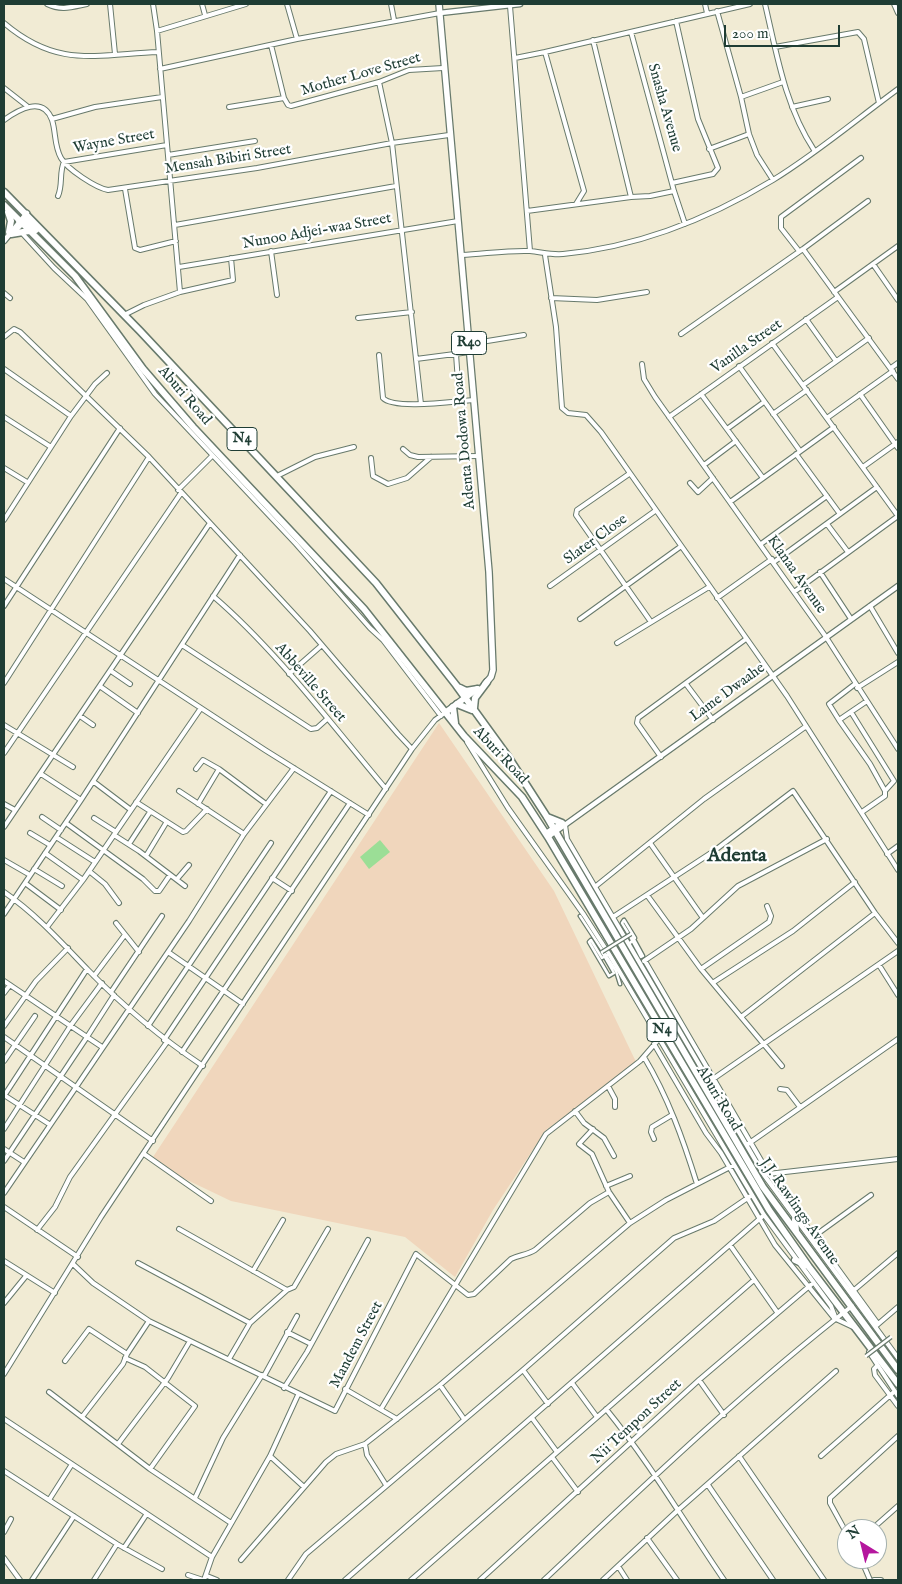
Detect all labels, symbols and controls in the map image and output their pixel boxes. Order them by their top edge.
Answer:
scale bar [727,15,843,47]
text: 200 m [732,24,769,43]
street label: Mother Love Street [299,49,423,101]
street label: Snasha Avenue [643,62,685,154]
street label: Wayne Street [72,126,156,158]
street label: Mensah Bibiri Street [163,141,293,179]
street label: Nunoo Adjei-waa Street [241,210,393,254]
street label: Vanilla Street [708,316,786,378]
road number: R40 [452,332,486,354]
street label: Aburi Road [153,363,215,429]
street label: Adenta Dodowa Road [450,372,480,510]
road number: N4 [227,428,257,450]
street label: Slater Close [561,511,631,569]
street label: Klanaa Avenue [762,532,830,618]
street label: Abbeville Street [271,640,349,726]
street label: Lame Dwaahe [687,660,769,726]
street label: Aburi Road [469,723,531,789]
district label: Adenta [707,845,767,869]
road number: N4 [647,1018,677,1042]
street label: Aburi Road [692,1063,744,1135]
street label: J.J. Rawlings Avenue [755,1155,843,1269]
street label: Mandem Street [327,1299,387,1391]
street label: Nii Tempon Street [588,1376,686,1468]
north arrow [837,1519,887,1569]
text: N [844,1522,864,1544]

